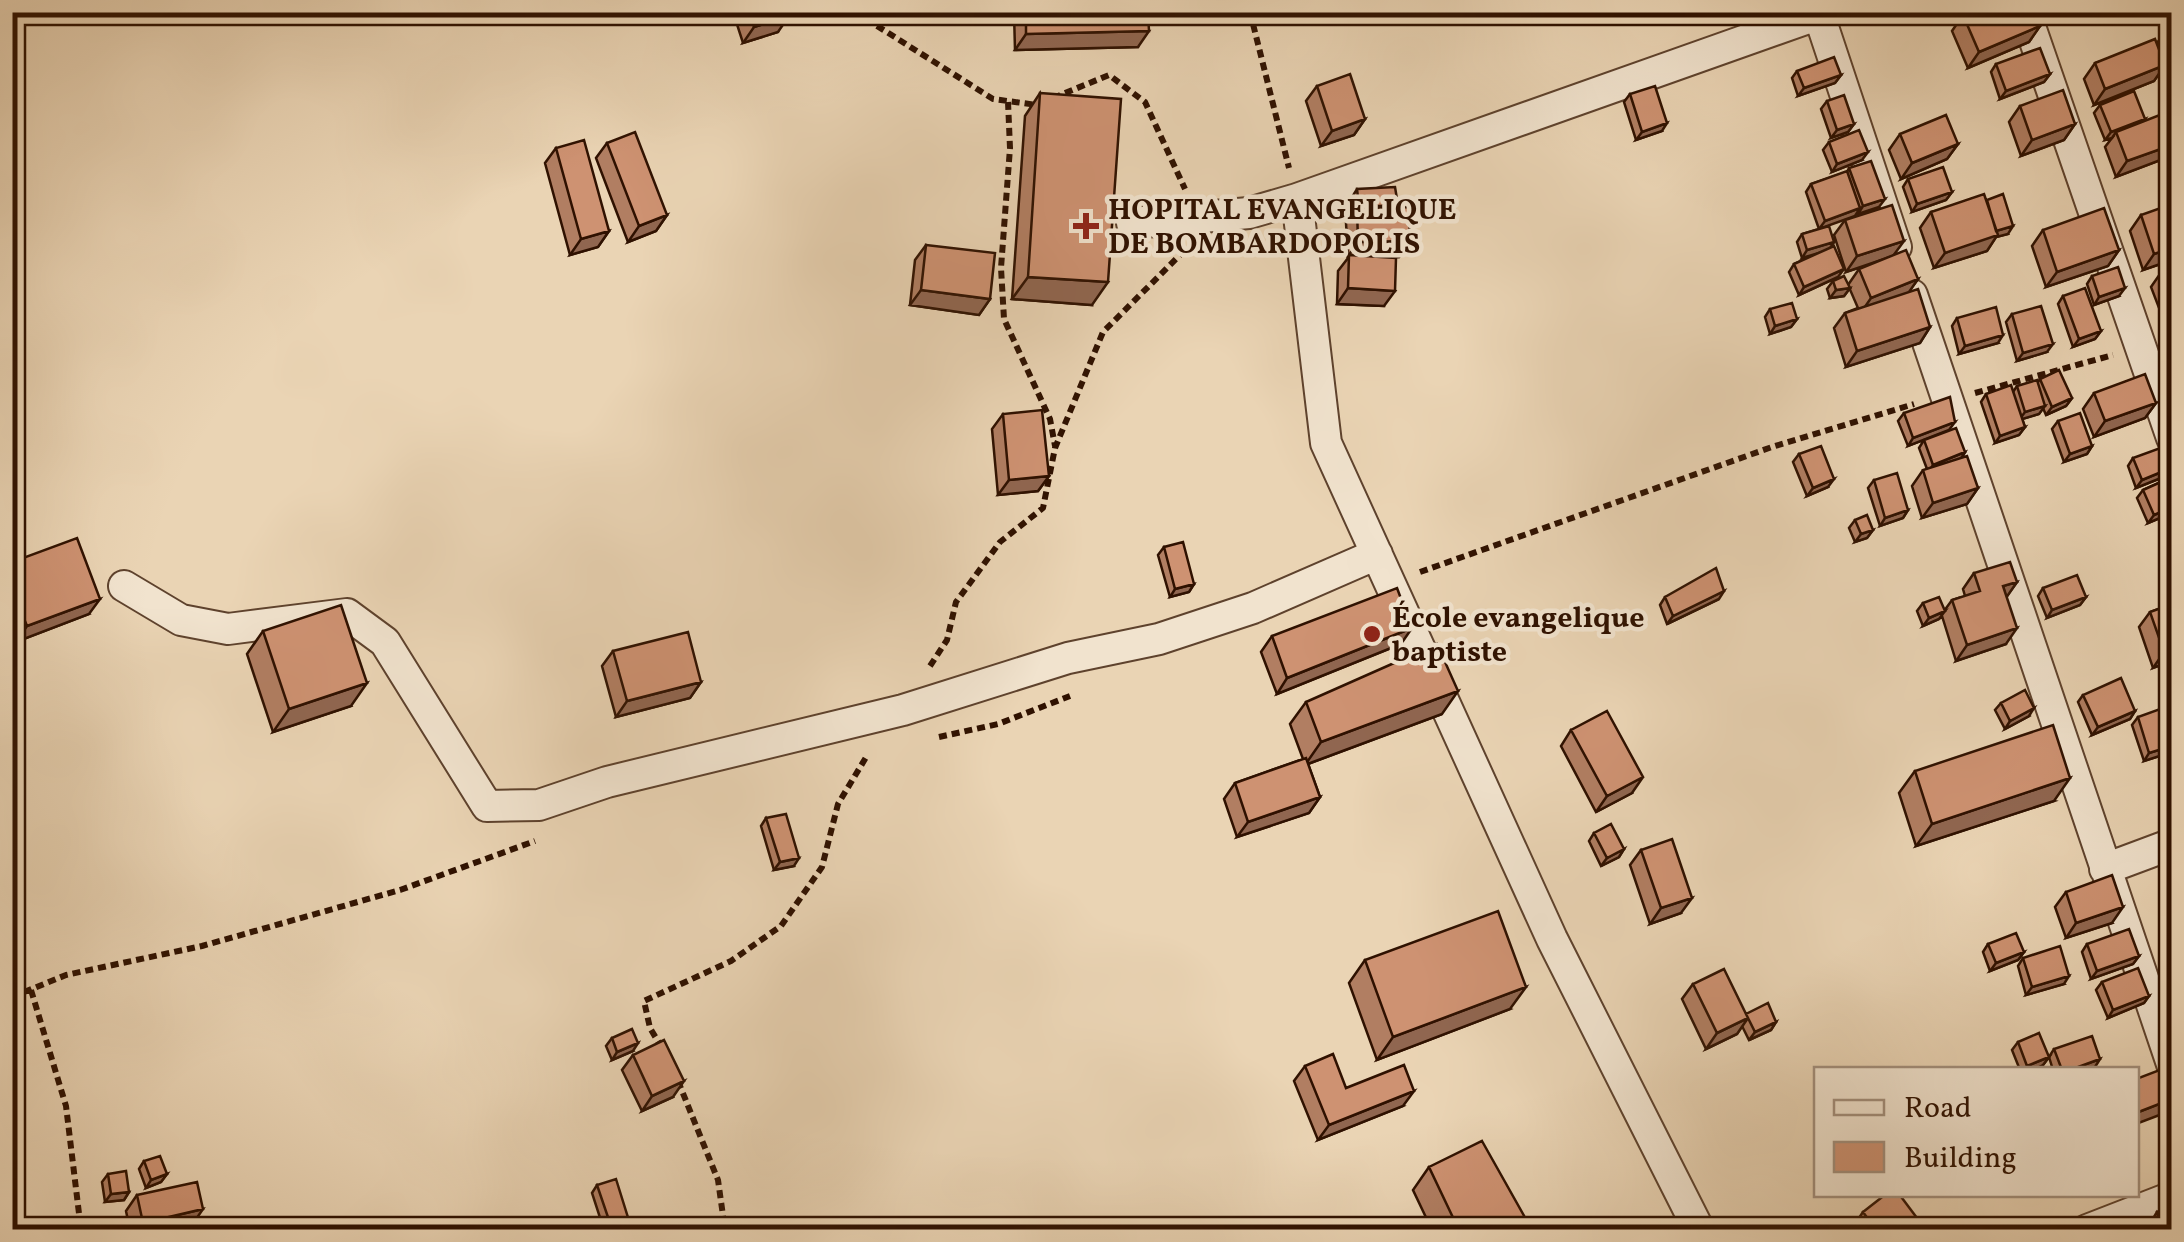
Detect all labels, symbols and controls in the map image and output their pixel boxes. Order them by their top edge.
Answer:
place label: HOPITAL EVANGELIQUE DE BOMBARDOPOLIS [1108,190,1457,266]
marker: HOPITAL EVANGELIQUE DE BOMBARDOPOLIS [1073,213,1099,239]
place label: École evangelique baptiste [1392,598,1645,674]
marker: École evangelique baptiste [1361,623,1383,645]
legend [1814,1067,2139,1197]
text: Road [1904,1088,1972,1130]
text: Building [1904,1138,2017,1180]

